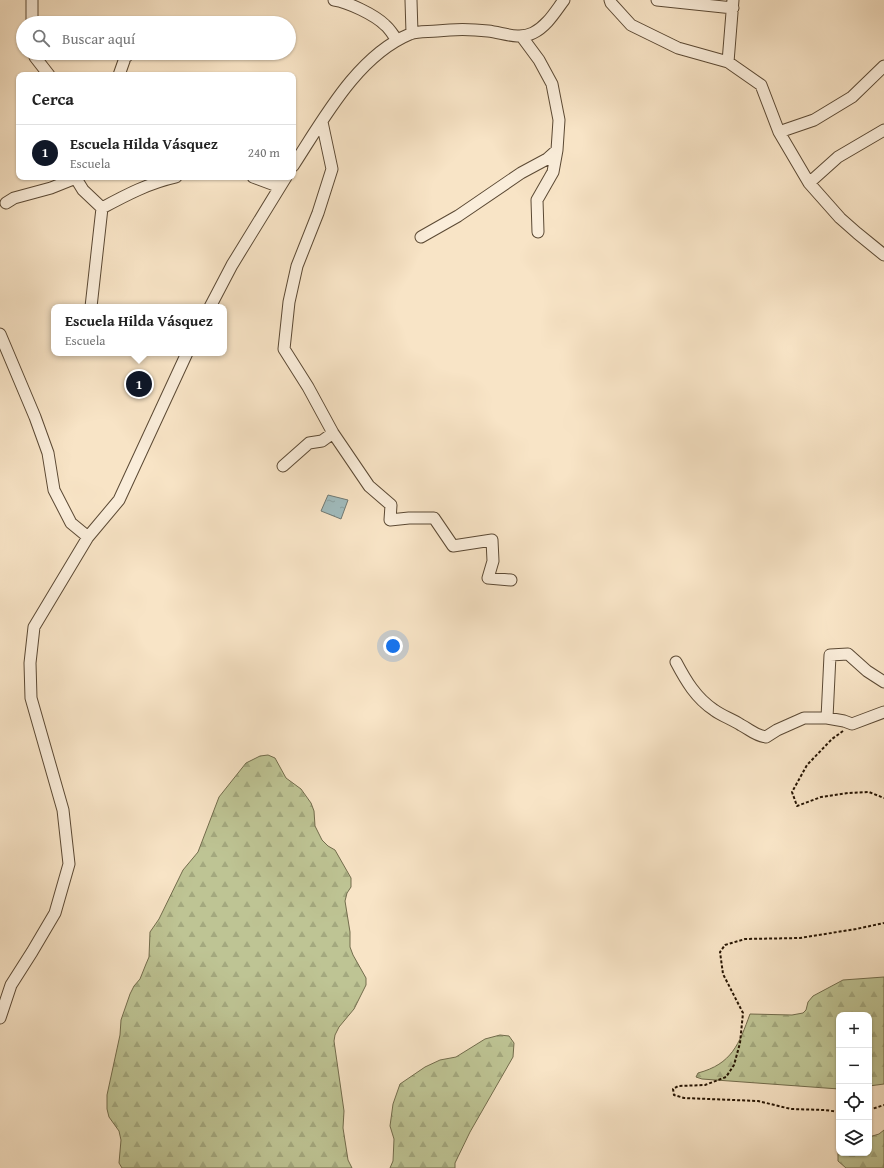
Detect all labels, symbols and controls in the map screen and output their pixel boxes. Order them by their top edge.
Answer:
search box [16,16,296,60]
icon: search [30,27,52,49]
text: Buscar aquí [62,28,135,49]
text: Cerca [32,86,74,111]
text: Escuela Hilda Vásquez [70,133,218,154]
text: 1 [42,143,48,162]
text: 240 m [248,143,280,162]
text: Escuela [70,154,110,173]
popup [51,304,227,356]
text: Escuela Hilda Vásquez [65,310,213,331]
text: Escuela [65,331,105,350]
pin: 1 [126,369,152,399]
your location [383,636,403,656]
map controls [836,1012,872,1156]
button: + [836,1012,872,1048]
button: − [836,1048,872,1084]
button: locate [836,1084,872,1120]
button: layers [836,1120,872,1156]

